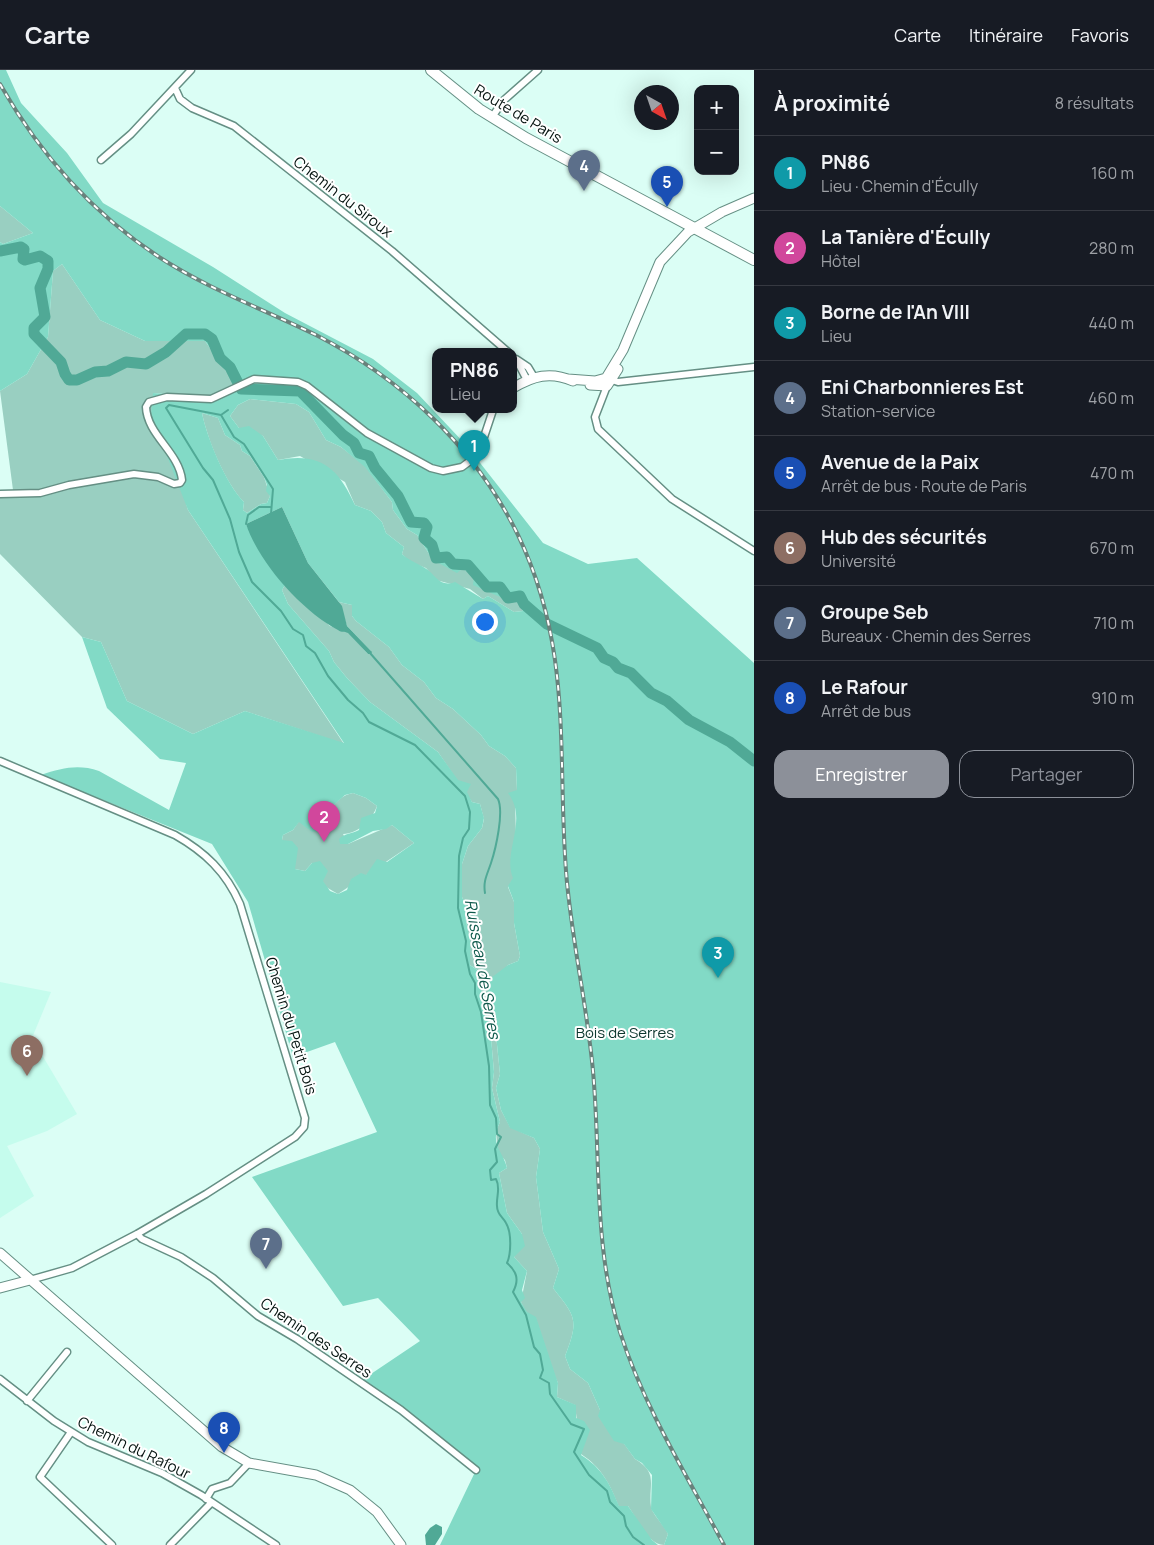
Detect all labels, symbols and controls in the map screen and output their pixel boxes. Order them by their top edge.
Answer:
text: Carte [25,18,90,51]
text: Carte [894,23,941,47]
text: Itinéraire [969,23,1043,47]
text: Favoris [1071,23,1129,47]
street label: Route de Paris [470,79,566,148]
north arrow [634,85,679,130]
map controls [694,85,739,175]
button: + [694,85,739,130]
text: À proximité [774,89,890,117]
text: 8 résultats [1055,92,1134,114]
button: − [694,130,739,175]
text: PN86 [821,149,870,175]
pin: 4 [568,150,600,191]
street label: Chemin du Siroux [289,151,397,242]
text: 1 [786,162,794,184]
text: 160 m [1091,162,1134,184]
pin: 5 [651,166,683,207]
text: Lieu · Chemin d'Écully [821,175,978,197]
text: La Tanière d'Écully [821,224,990,250]
text: 2 [785,237,795,259]
text: 280 m [1089,237,1134,259]
text: Hôtel [821,250,861,272]
text: Borne de l'An VIII [821,299,970,325]
text: 3 [785,312,795,334]
text: 440 m [1088,312,1134,334]
text: Lieu [821,325,852,347]
popup [432,348,517,413]
text: PN86 [450,357,499,383]
text: Eni Charbonnieres Est [821,374,1024,400]
text: Lieu [450,383,481,405]
text: 4 [785,387,795,409]
text: 460 m [1088,387,1134,409]
text: Station-service [821,400,935,422]
pin: 1 [458,430,490,471]
text: Avenue de la Paix [821,449,979,475]
text: 5 [785,462,795,484]
text: 470 m [1090,462,1134,484]
text: Arrêt de bus · Route de Paris [821,475,1027,497]
text: Hub des sécurités [821,524,987,550]
text: 6 [785,537,795,559]
text: 670 m [1090,537,1134,559]
text: Université [821,550,896,572]
text: Groupe Seb [821,599,929,625]
your location [472,609,498,635]
text: 7 [786,612,794,634]
text: 710 m [1093,612,1134,634]
text: Bureaux · Chemin des Serres [821,625,1031,647]
text: Le Rafour [821,674,908,700]
text: 8 [785,687,795,709]
text: 910 m [1091,687,1134,709]
text: Arrêt de bus [821,700,911,722]
button: Enregistrer [774,750,949,798]
button: Partager [959,750,1134,798]
pin: 2 [308,801,340,842]
water label: Ruisseau de Serres [460,898,506,1042]
pin: 3 [702,937,734,978]
street label: Chemin du Petit Bois [261,954,322,1097]
park label: Bois de Serres [576,1022,674,1043]
pin: 6 [11,1035,43,1076]
pin: 7 [250,1228,282,1269]
street label: Chemin des Serres [256,1292,376,1383]
street label: Chemin du Rafour [74,1411,195,1484]
pin: 8 [208,1412,240,1453]

